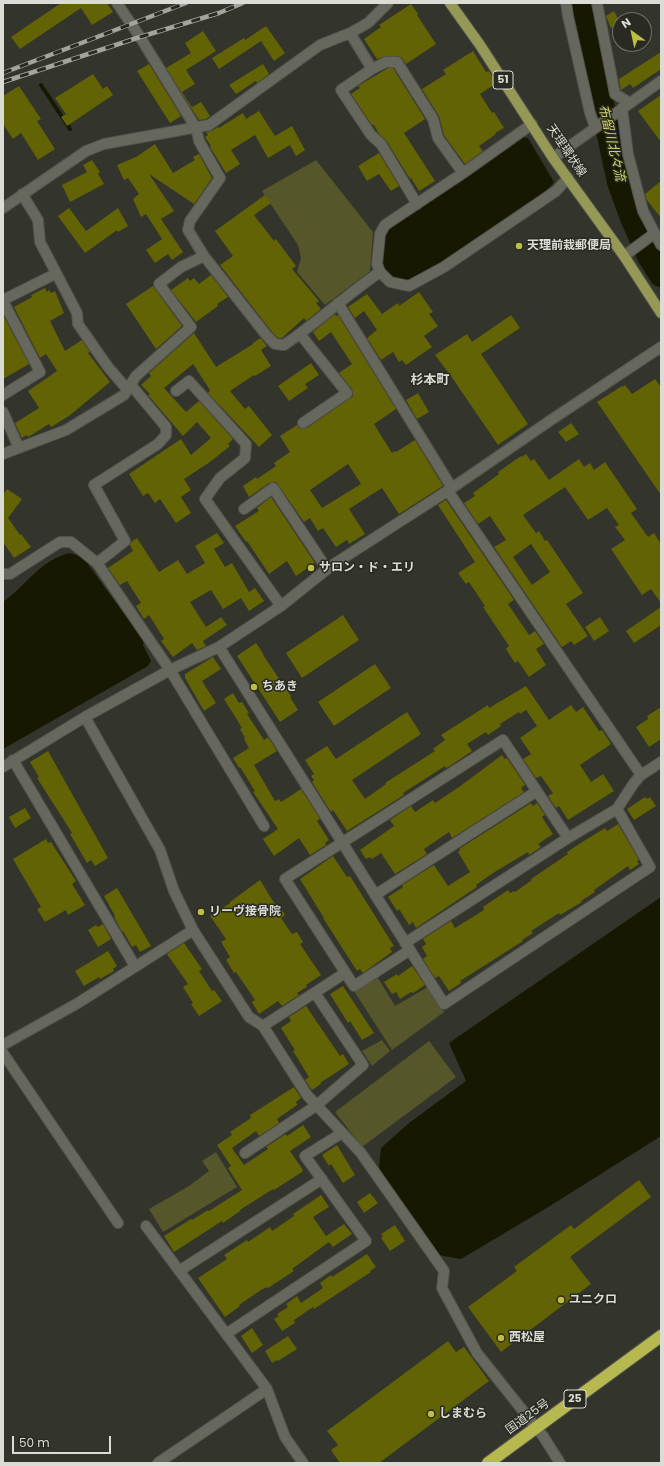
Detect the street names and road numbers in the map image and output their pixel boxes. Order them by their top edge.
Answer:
road number: 51 [493,71,513,89]
street label: 天理環状線 [543,122,589,180]
road number: 25 [564,1390,586,1408]
street label: 国道25号 [503,1396,553,1438]

